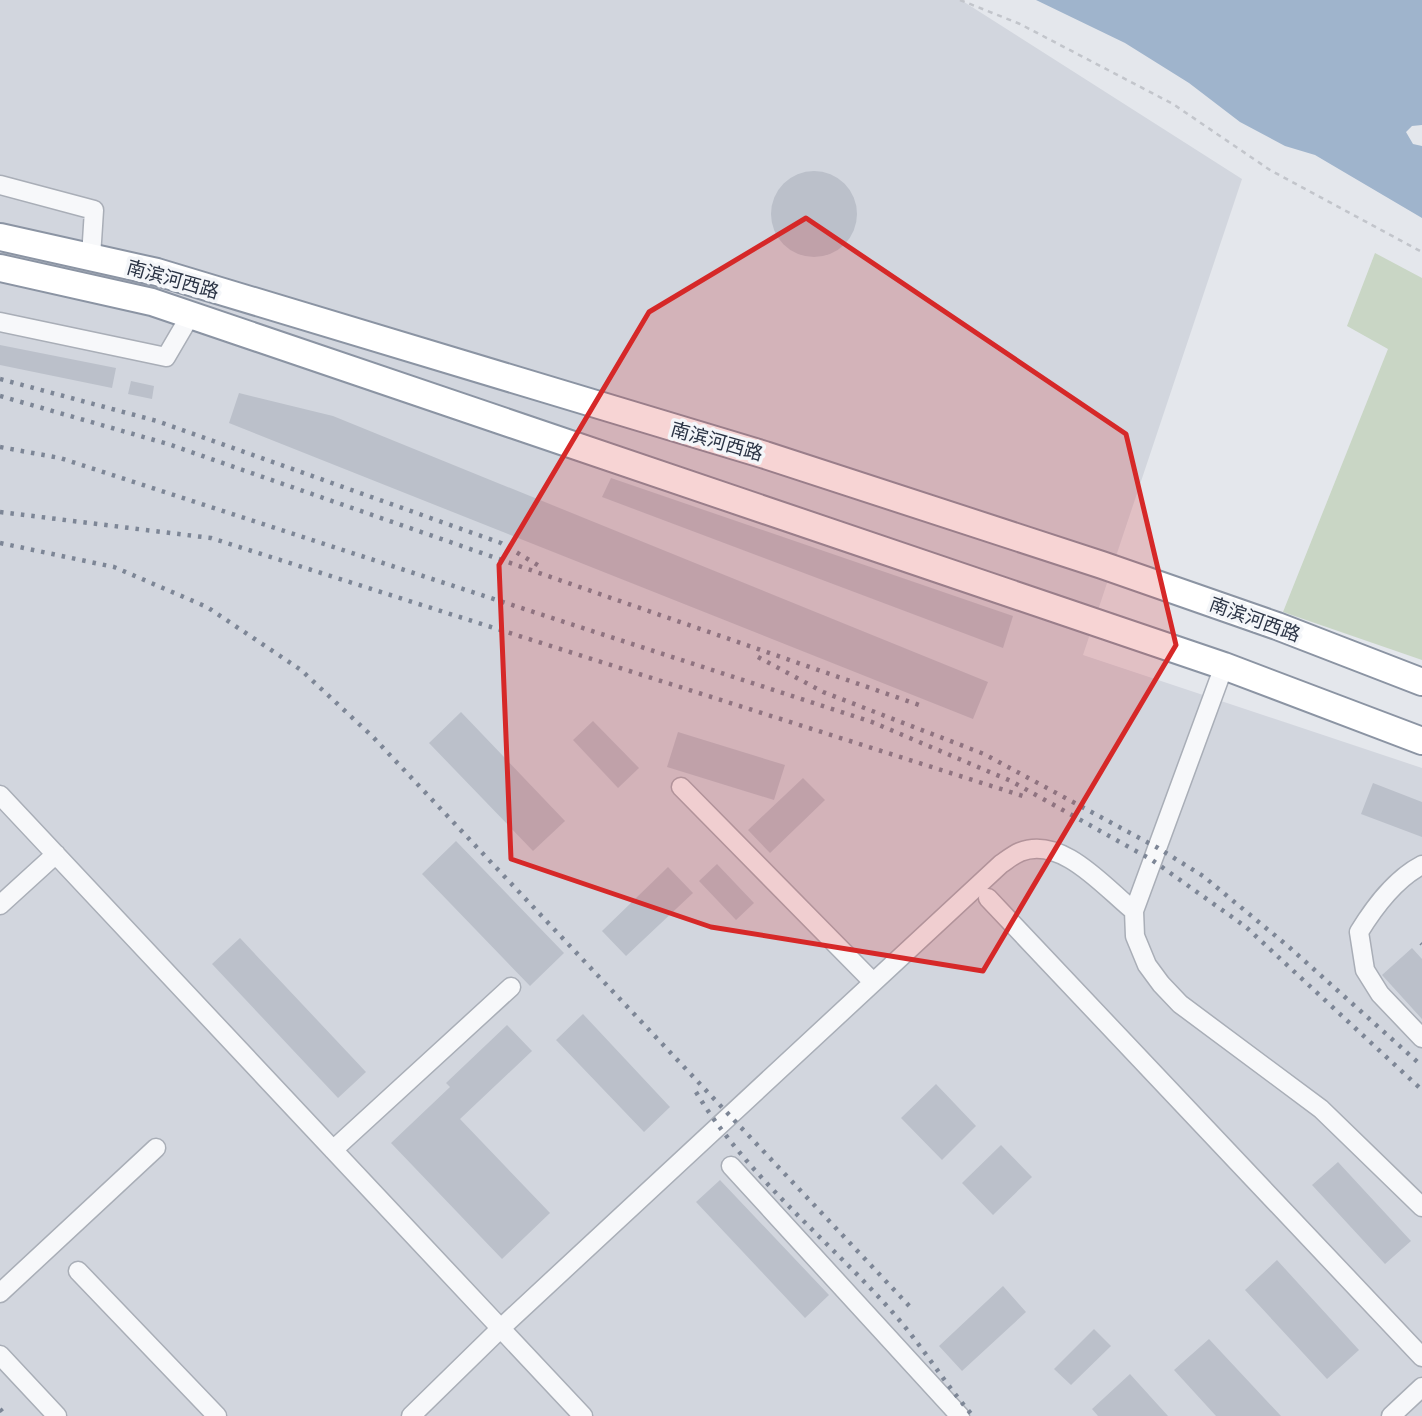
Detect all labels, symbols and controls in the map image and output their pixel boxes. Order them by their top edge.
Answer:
street label: 南滨河西路 [124,253,222,305]
street label: 南滨河西路 [668,415,766,467]
street label: 南滨河西路 [1206,591,1304,647]

